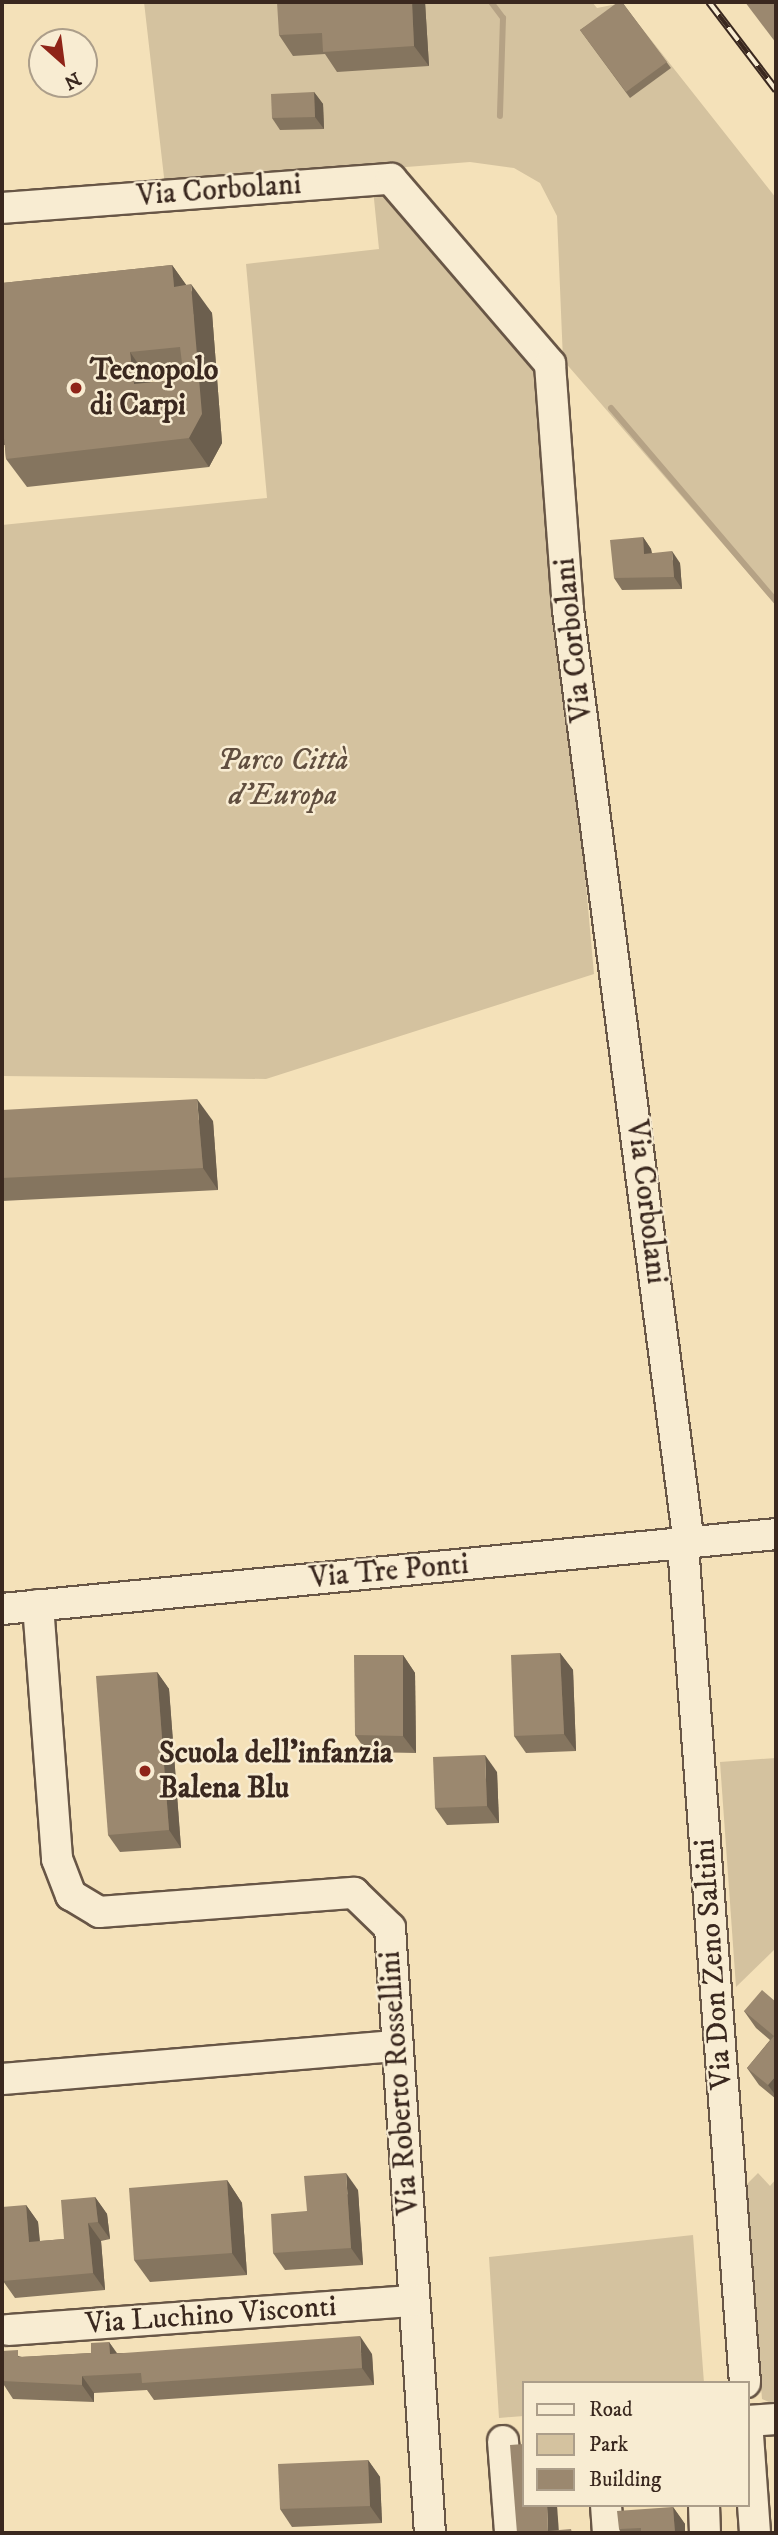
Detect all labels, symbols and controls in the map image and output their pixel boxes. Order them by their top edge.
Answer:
north arrow [28,28,98,98]
text: N [60,66,84,94]
street label: Via Corbolani [135,167,303,215]
place label: Tecnopolo di Carpi [90,353,218,424]
marker: Tecnopolo di Carpi [68,380,84,396]
street label: Via Corbolani [547,556,601,724]
park label: Parco Città d'Europa [217,743,349,814]
street label: Via Corbolani [618,1118,674,1286]
street label: Via Tre Ponti [308,1547,470,1597]
place label: Scuola dell’infanzia Balena Blu [159,1736,393,1806]
marker: Scuola dell’infanzia Balena Blu [137,1763,153,1779]
street label: Via Don Zeno Saltini [687,1837,741,2091]
street label: Via Roberto Rossellini [373,1950,427,2216]
street label: Via Luchino Visconti [84,2289,338,2343]
legend [522,2381,750,2507]
text: Road [589,2397,633,2423]
text: Park [589,2432,628,2458]
text: Building [589,2467,661,2493]

